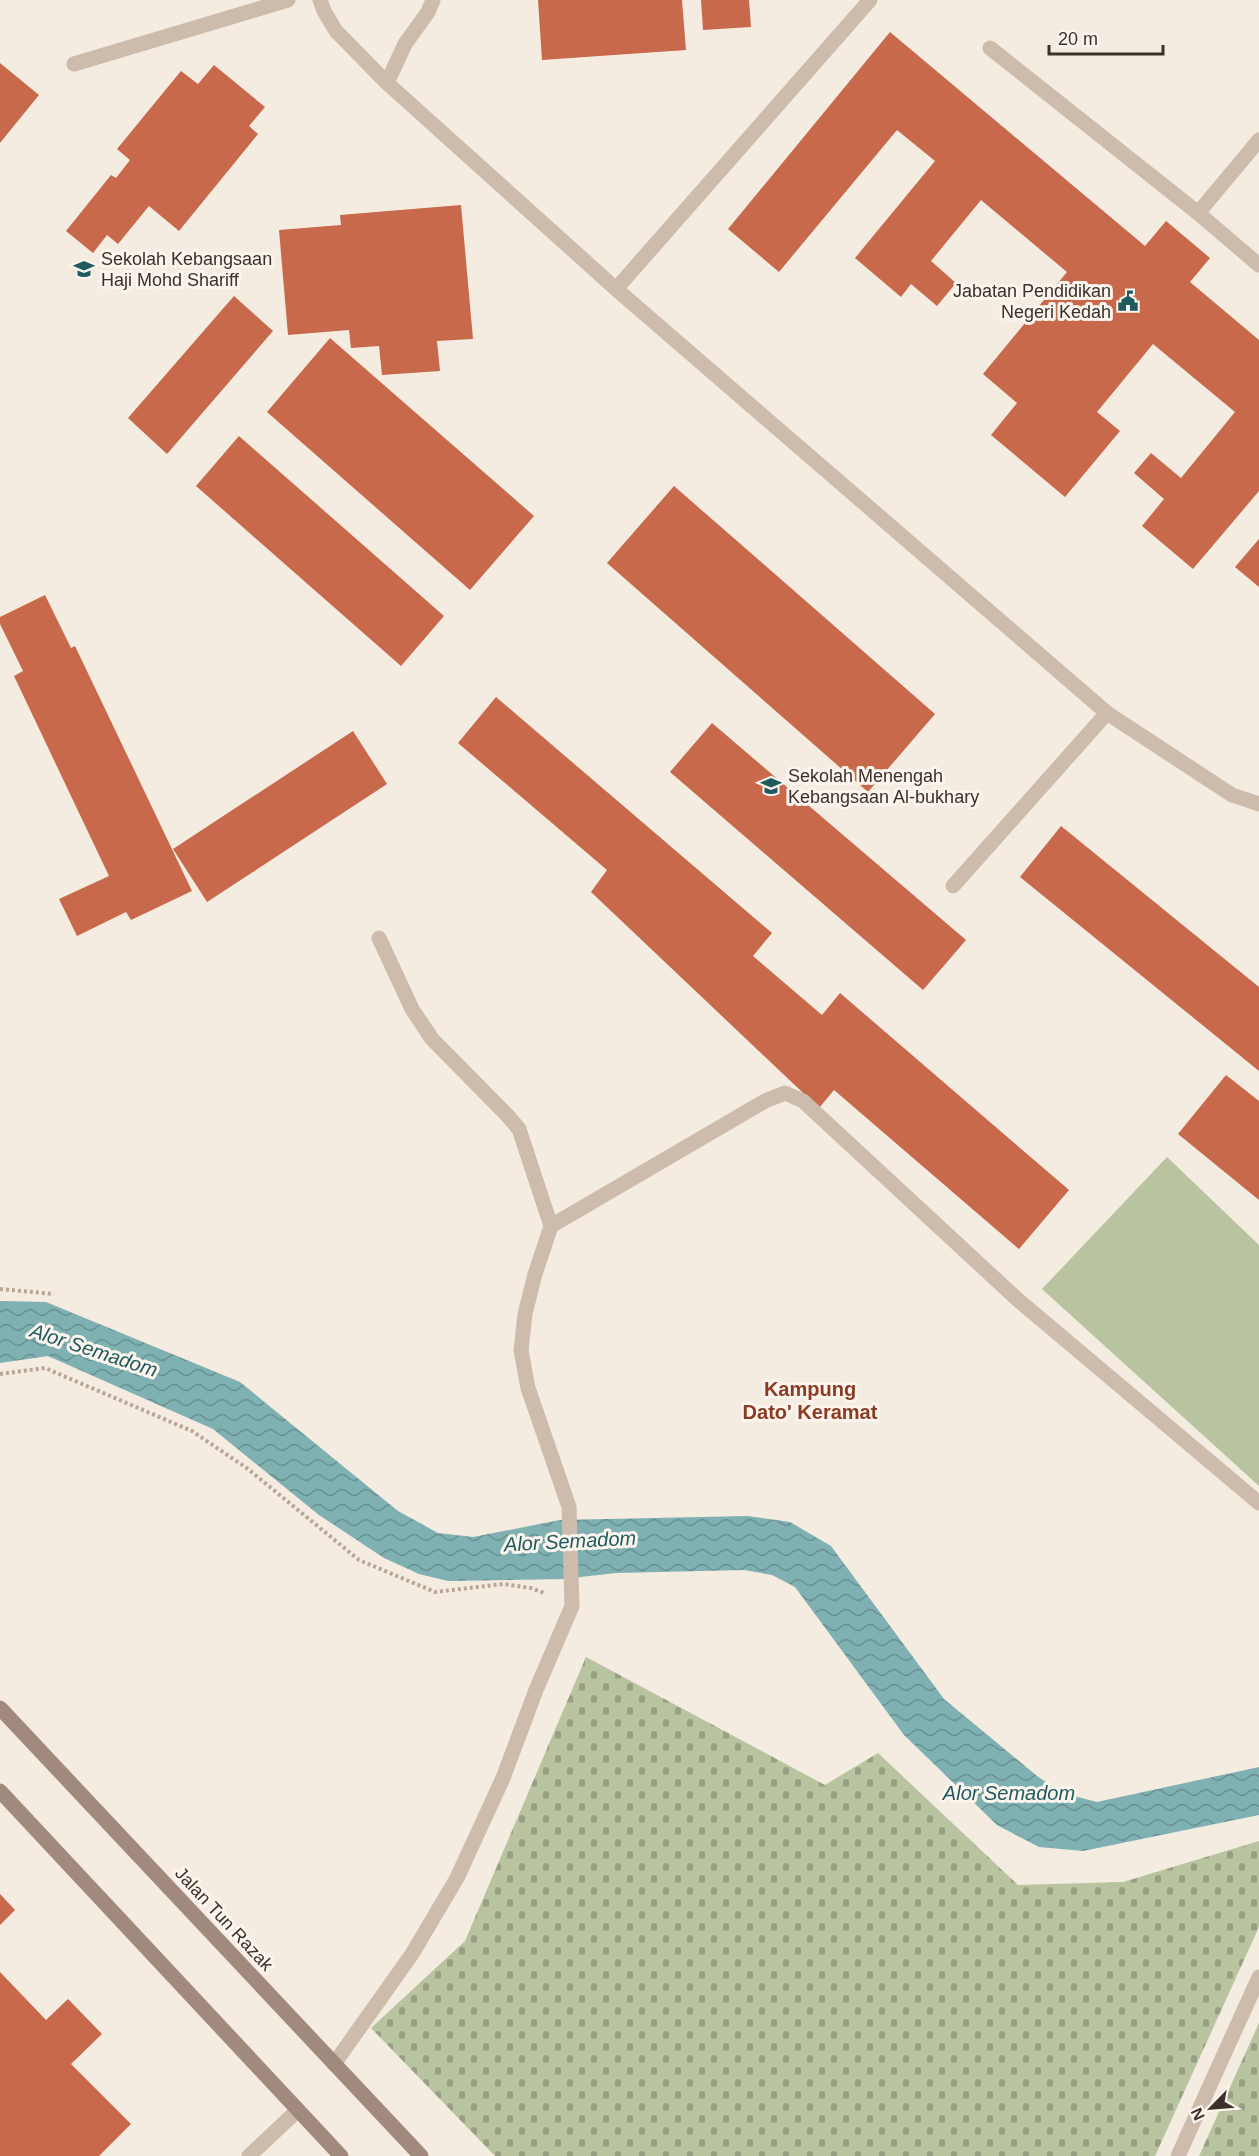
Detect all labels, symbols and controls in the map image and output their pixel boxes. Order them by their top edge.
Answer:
scale bar [1049,18,1163,56]
text: 20 m [1058,29,1098,49]
place label: Sekolah Kebangsaan Haji Mohd Shariff [101,249,272,290]
school or university icon: Sekolah Kebangsaan Haji Mohd Shariff [72,257,96,281]
place label: Jabatan Pendidikan Negeri Kedah [953,281,1111,322]
public building icon: Jabatan Pendidikan Negeri Kedah [1116,289,1140,313]
place label: Sekolah Menengah Kebangsaan Al-bukhary [788,766,979,807]
school or university icon: Sekolah Menengah Kebangsaan Al-bukhary [759,774,783,798]
water label: Alor Semadom [27,1319,160,1381]
district label: Kampung Dato' Keramat [743,1378,878,1423]
water label: Alor Semadom [502,1527,637,1555]
water label: Alor Semadom [942,1782,1075,1804]
street label: Jalan Tun Razak [171,1863,278,1976]
north arrow [1181,2078,1241,2138]
text: N [1188,2105,1208,2123]

